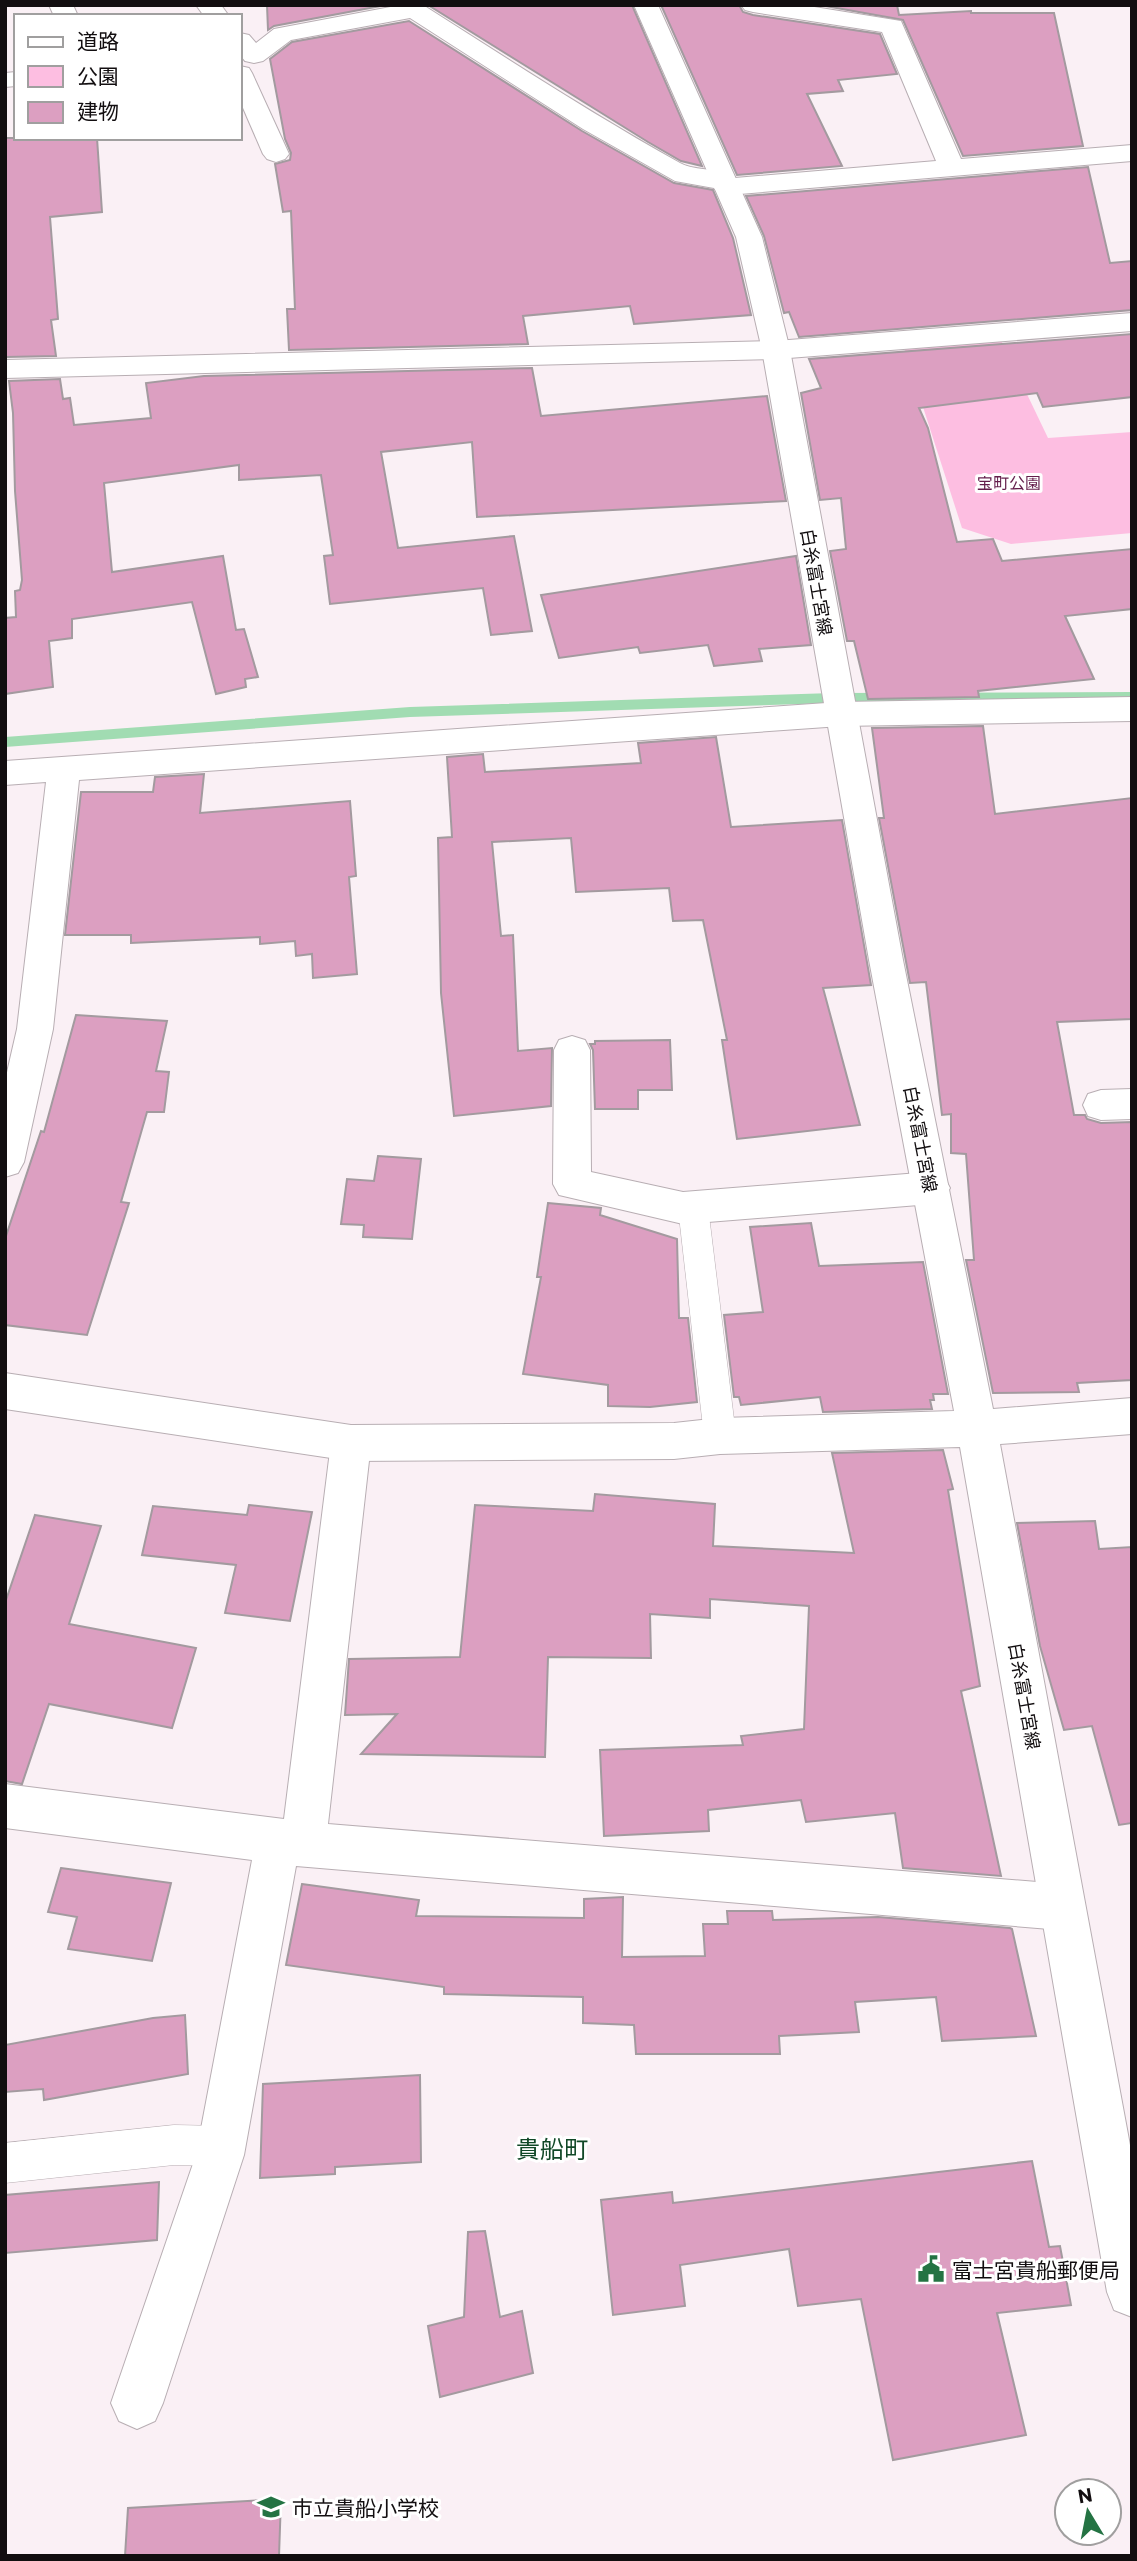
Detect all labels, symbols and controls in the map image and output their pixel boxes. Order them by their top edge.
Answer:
legend [14,14,242,140]
text: 道路 [77,28,119,53]
text: 公園 [77,63,119,88]
text: 建物 [77,98,119,123]
park label: 宝町公園 [977,473,1041,492]
street label: 白糸富士宮線 [797,527,837,637]
street label: 白糸富士宮線 [900,1084,942,1194]
street label: 白糸富士宮線 [1005,1641,1045,1751]
district label: 貴船町 [516,2134,588,2163]
public building icon: 富士宮貴船郵便局 [916,2254,946,2284]
place label: 富士宮貴船郵便局 [952,2257,1120,2282]
north arrow [1053,2477,1123,2547]
text: N [1076,2482,1094,2507]
school or university icon: 市立貴船小学校 [256,2492,286,2522]
place label: 市立貴船小学校 [292,2495,439,2520]

